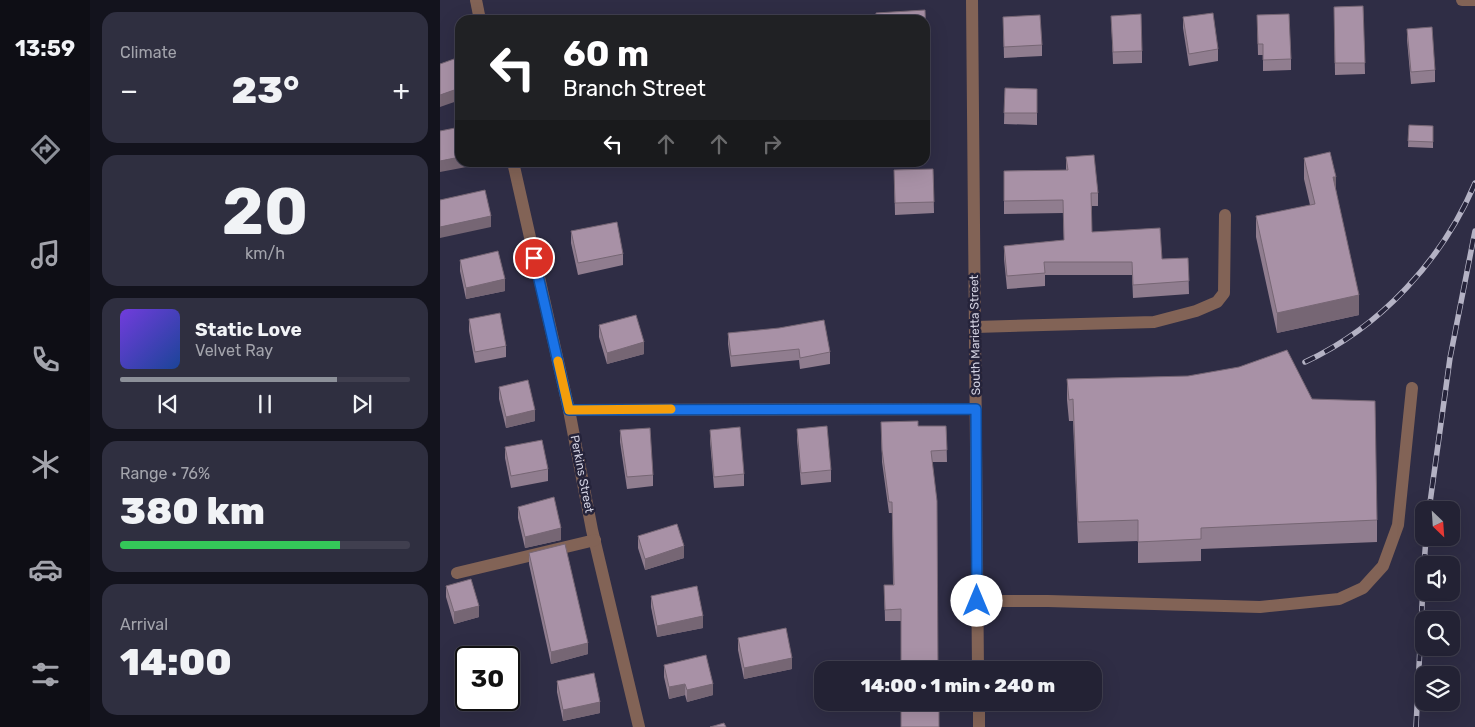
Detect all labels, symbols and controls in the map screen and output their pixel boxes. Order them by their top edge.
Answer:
text: 60 m [563,33,649,75]
text: 13:59 [15,35,75,62]
icon: left [480,35,545,100]
text: Climate [120,43,177,62]
text: 23° [232,67,299,113]
text: − [120,74,138,107]
text: + [393,74,410,107]
text: Branch Street [563,75,706,102]
icon: left [599,130,627,158]
icon: ahead [652,130,680,158]
icon: ahead [705,130,733,158]
icon: right [758,130,786,158]
icon: directions [28,132,63,167]
text: 20 [222,173,308,250]
icon: music [28,237,63,272]
pin [513,237,555,279]
text: km/h [245,244,285,263]
icon: arrive [520,244,548,272]
street label: South Marietta Street [967,274,983,395]
text: Static Love [195,318,302,341]
text: Velvet Ray [195,341,273,360]
icon: phone [28,342,63,377]
icon: previous [154,390,182,418]
icon: pause [251,390,279,418]
icon: next [348,390,376,418]
street label: Perkins Street [568,434,596,514]
icon: climate [28,447,63,482]
text: Range · 76% [120,464,210,483]
text: 380 km [120,488,265,534]
north arrow [1415,501,1460,546]
map controls [1415,501,1460,711]
icon: car [28,552,63,587]
button: sound [1415,556,1460,601]
position arrow [950,574,1002,626]
button: search [1415,611,1460,656]
text: Arrival [120,615,168,634]
text: 14:00 [120,639,232,685]
speed limit sign: 30 [455,646,520,711]
icon: filters [28,657,63,692]
button: layers [1415,666,1460,711]
text: 14:00 · 1 min · 240 m [861,674,1055,697]

